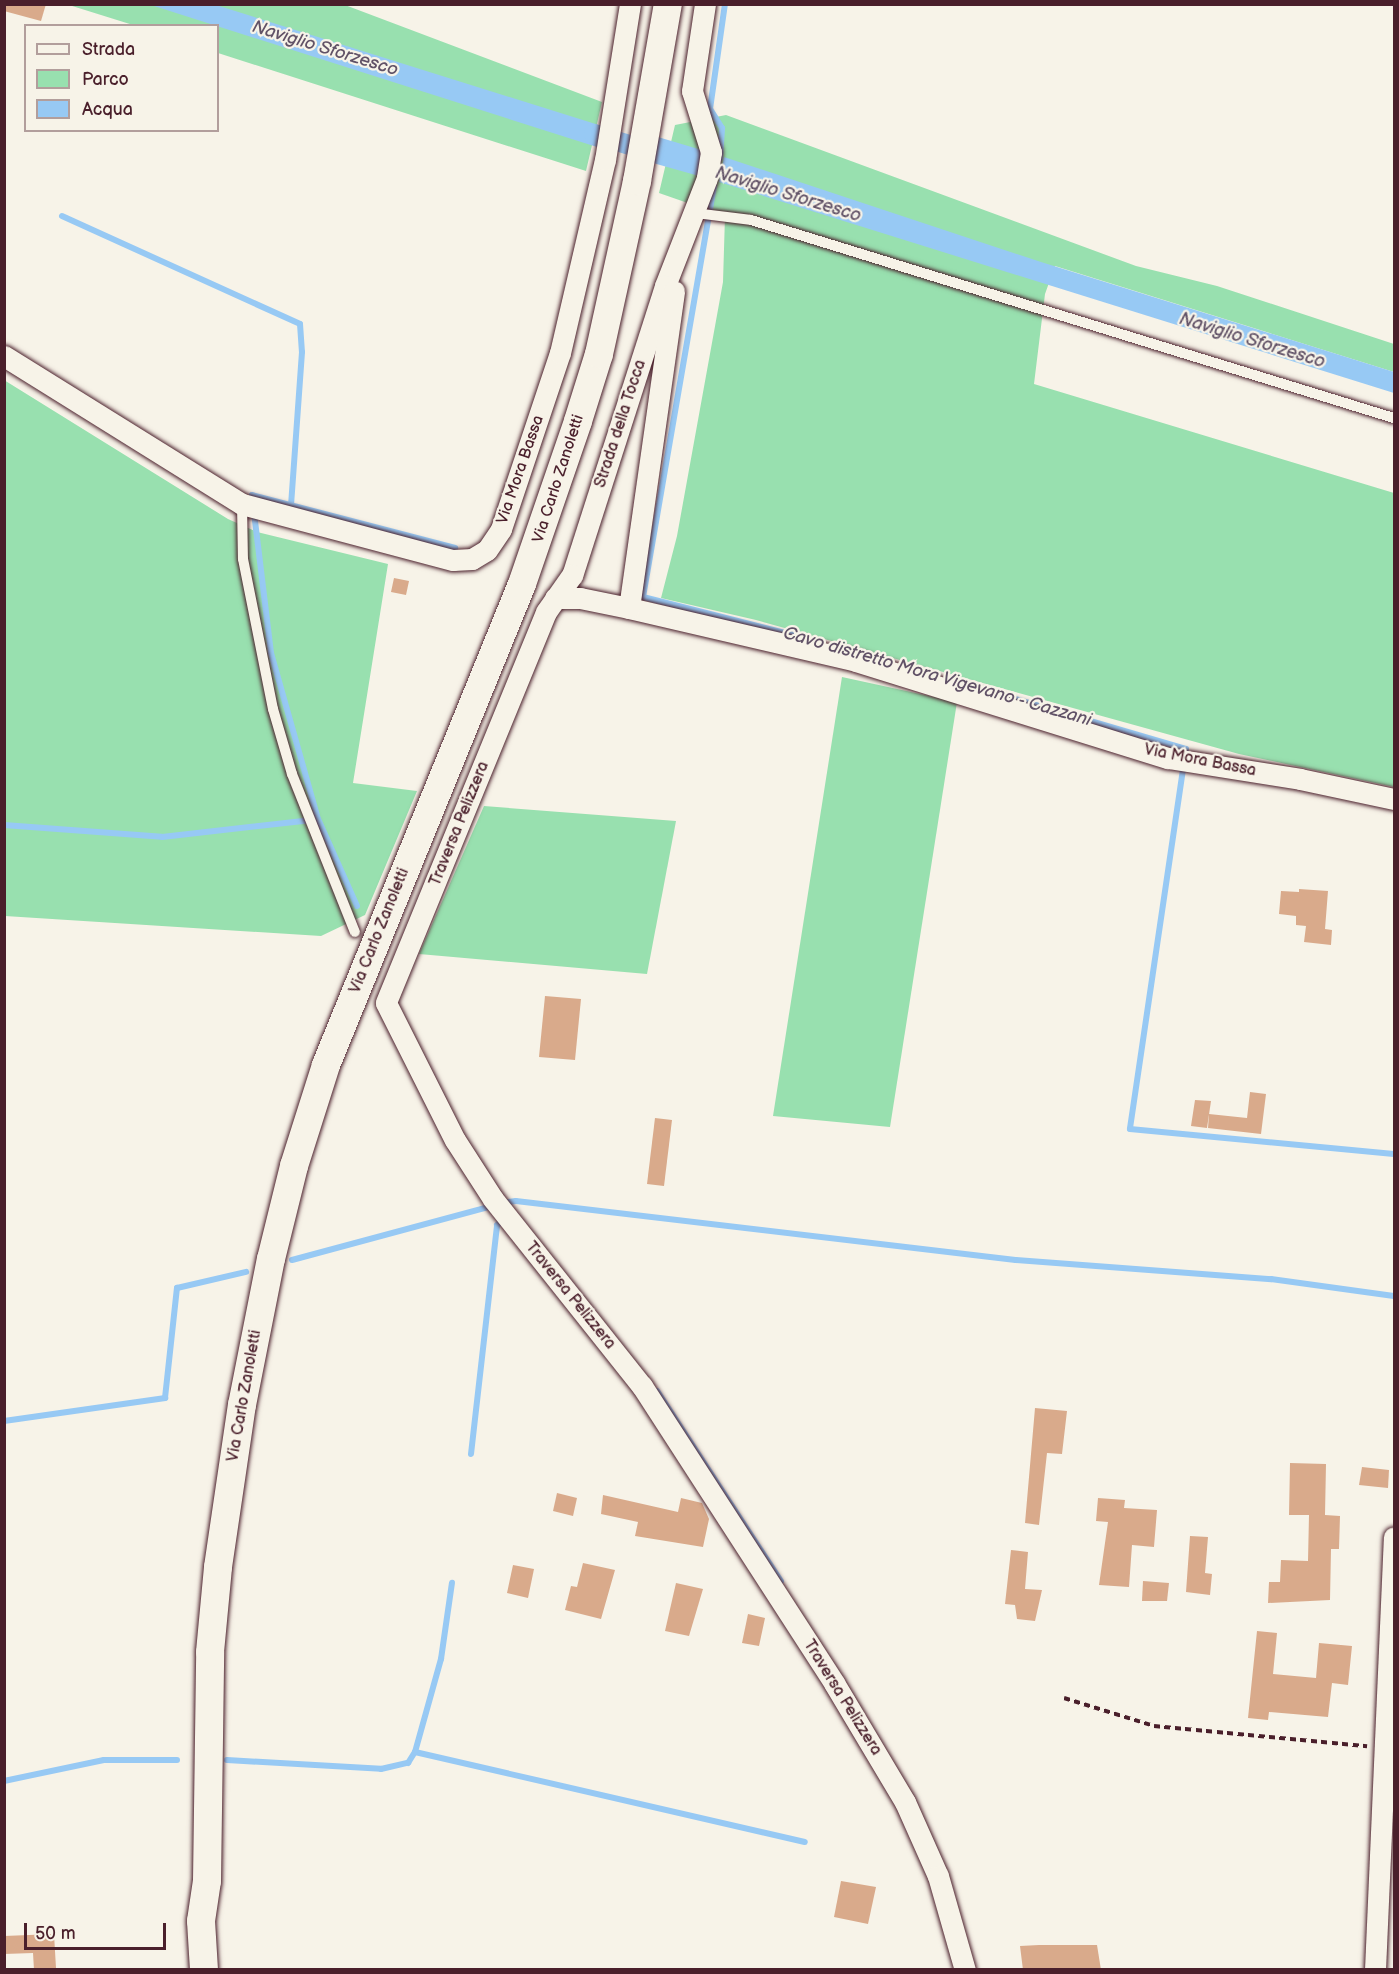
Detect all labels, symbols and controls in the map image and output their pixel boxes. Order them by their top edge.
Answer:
water label: Naviglio Sforzesco [249,17,401,81]
legend [24,24,219,132]
text: Strada [82,39,135,60]
text: Parco [82,69,129,90]
text: Acqua [82,99,133,120]
water label: Naviglio Sforzesco [712,163,864,227]
water label: Naviglio Sforzesco [1176,309,1328,373]
street label: Strada della Tocca [591,357,651,491]
street label: Via Mora Bassa [493,413,549,527]
street label: Via Carlo Zanoletti [529,413,589,545]
water label: Cavo distretto Mora Vigevano - Cazzani [780,622,1094,732]
street label: Via Mora Bassa [1142,741,1258,781]
street label: Traversa Pelizzera [426,759,494,889]
street label: Via Carlo Zanoletti [346,865,414,997]
street label: Traversa Pelizzera [521,1238,619,1354]
street label: Via Carlo Zanoletti [224,1329,266,1463]
street label: Traversa Pelizzera [799,1637,885,1759]
scale bar [27,1911,170,1949]
text: 50 m [35,1923,76,1944]

